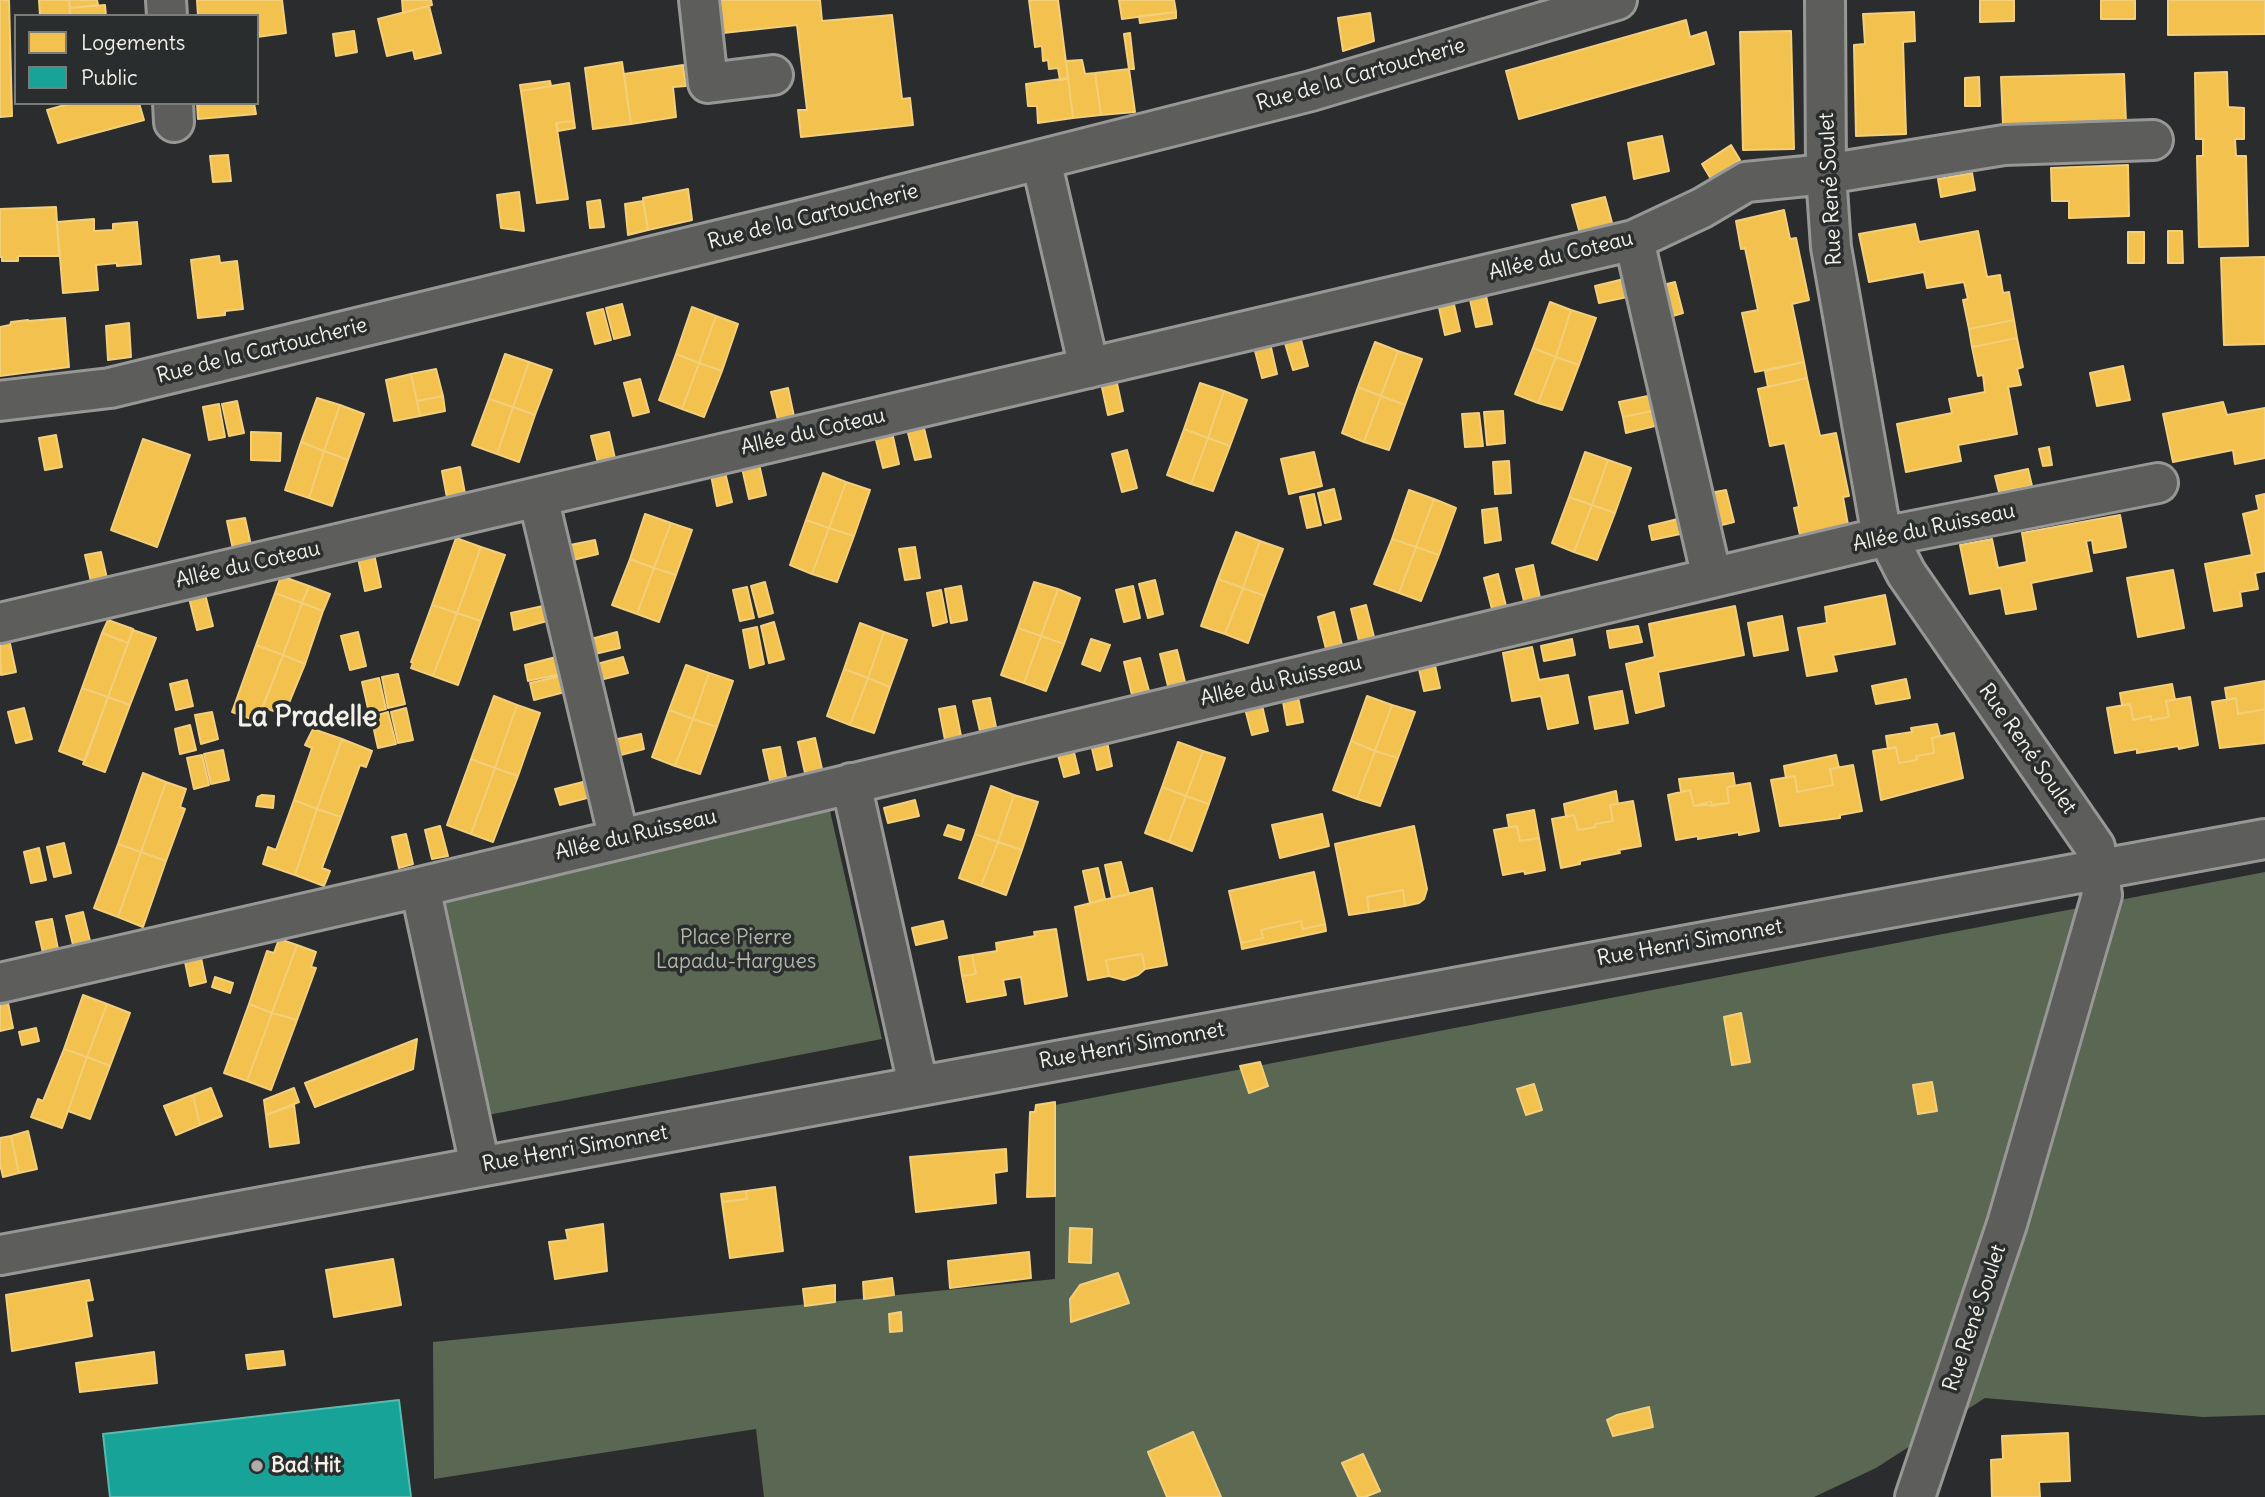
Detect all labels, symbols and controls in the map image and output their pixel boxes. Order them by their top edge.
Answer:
legend [14,14,259,105]
text: Logements [81,29,185,56]
street label: Rue de la Cartoucherie [1254,33,1468,117]
text: Public [81,64,138,91]
street label: Rue René Soulet [1814,112,1848,266]
street label: Rue de la Cartoucherie [705,179,921,255]
street label: Allée du Coteau [1486,226,1636,286]
street label: Rue de la Cartoucherie [154,313,370,389]
street label: Allée du Coteau [738,403,888,461]
street label: Allée du Ruisseau [1851,499,2017,557]
street label: Allée du Coteau [173,536,323,594]
street label: Allée du Ruisseau [1198,650,1364,712]
street label: Rue René Soulet [1973,679,2081,819]
district label: La Pradelle [237,701,377,735]
street label: Allée du Ruisseau [553,804,719,866]
street label: Rue Henri Simonnet [1595,914,1785,972]
park label: Place Pierre Lapadu-Hargues [656,925,816,975]
street label: Rue Henri Simonnet [1037,1017,1227,1075]
street label: Rue Henri Simonnet [480,1120,670,1178]
street label: Rue René Soulet [1938,1241,2012,1395]
place label: Bad Hit [271,1453,341,1479]
marker: Bad Hit [249,1458,265,1474]

